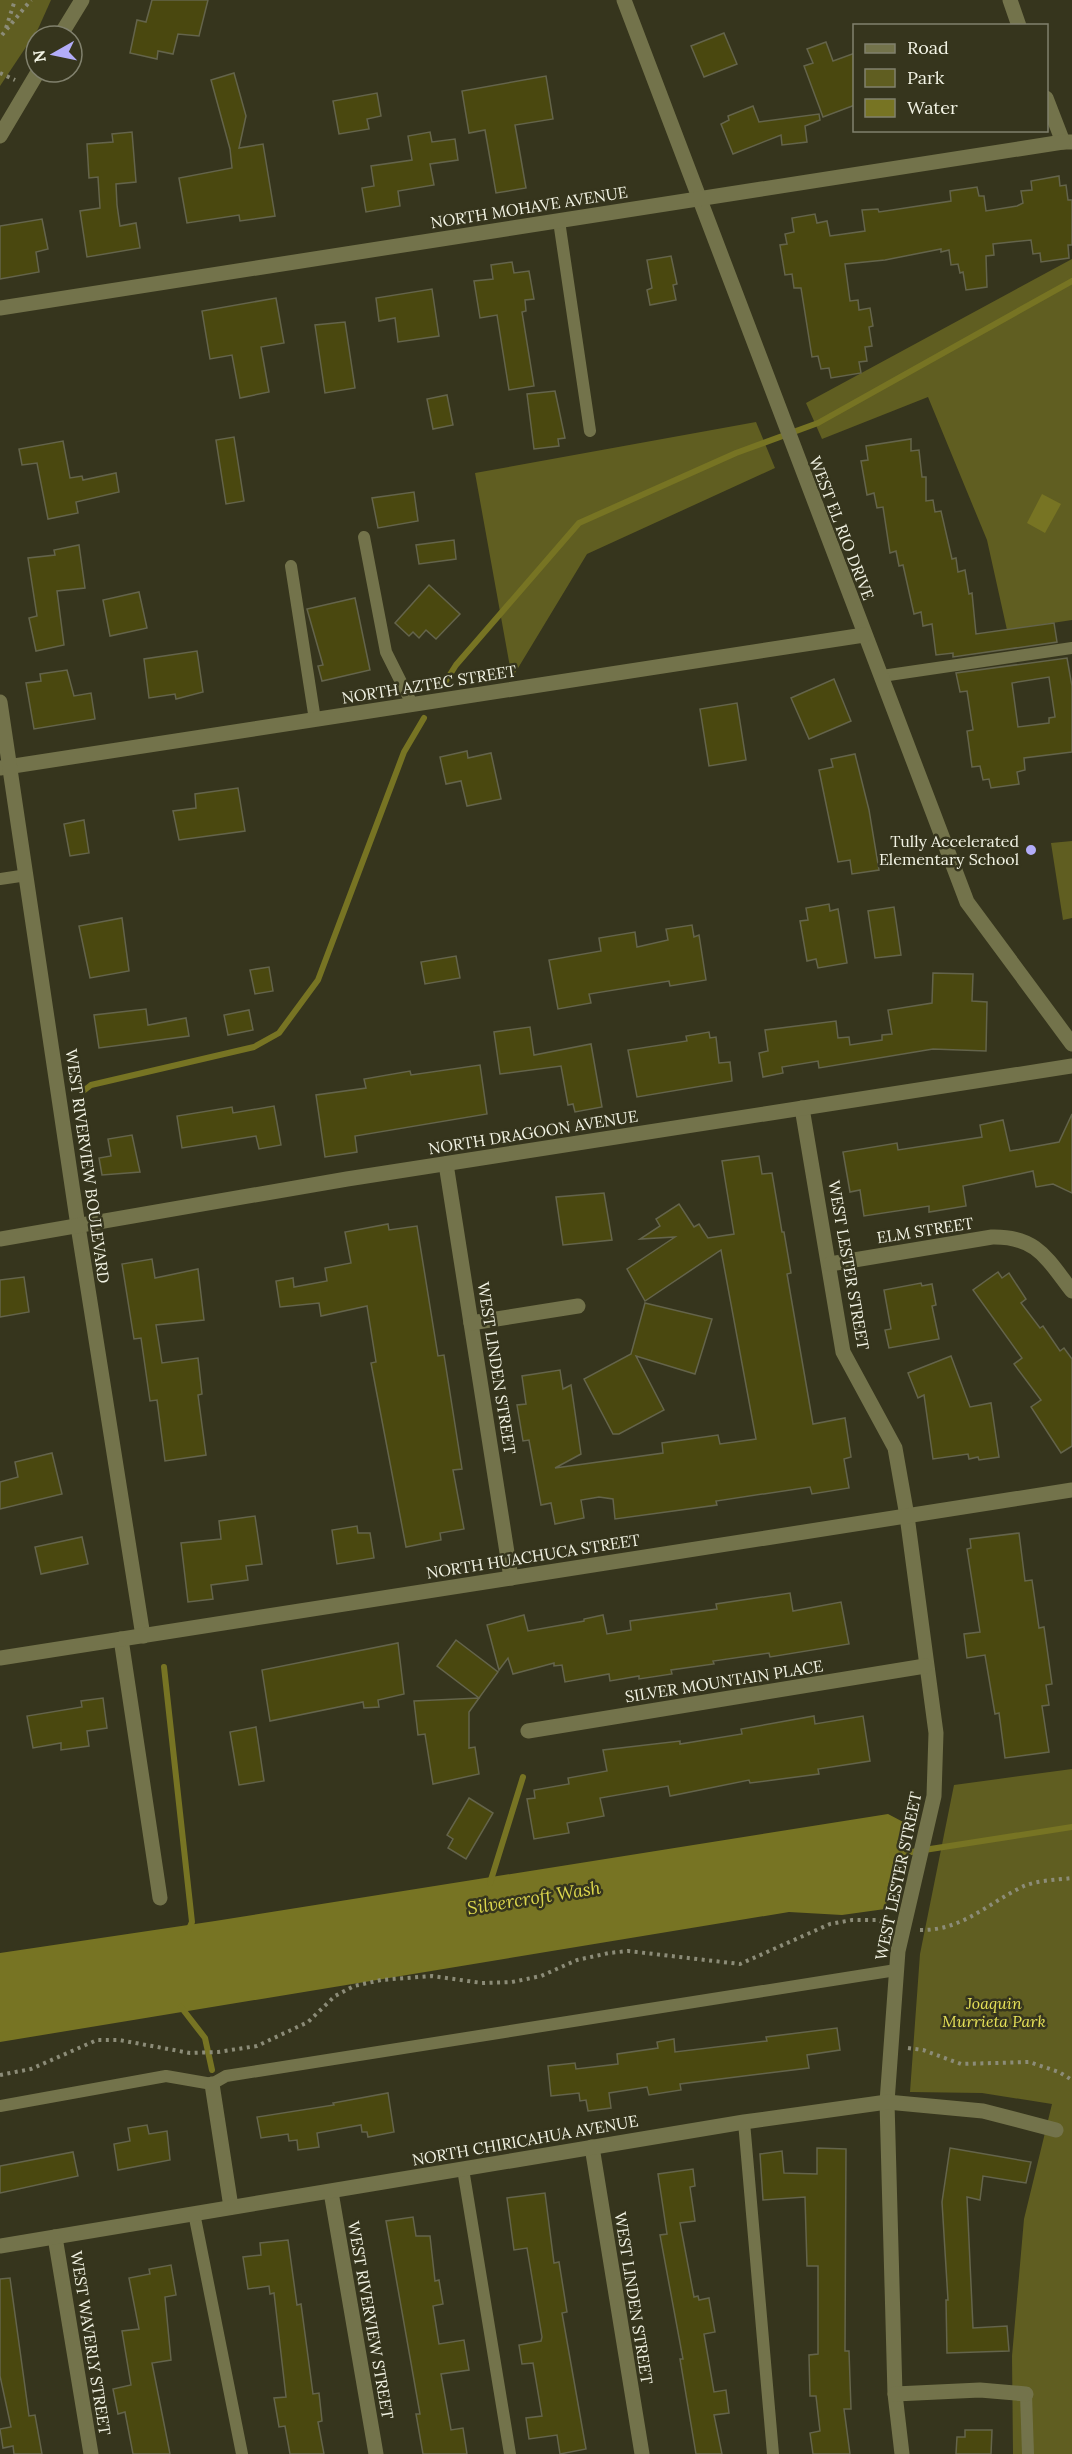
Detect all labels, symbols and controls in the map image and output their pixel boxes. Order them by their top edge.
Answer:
north arrow [24,24,84,84]
legend [853,24,1048,132]
text: Road [907,36,949,59]
text: N [28,49,50,64]
text: Park [907,66,945,89]
text: Water [907,96,958,119]
street label: NORTH MOHAVE AVENUE [429,182,629,232]
street label: WEST EL RIO DRIVE [805,453,879,603]
street label: NORTH AZTEC STREET [340,660,518,708]
place label: Tully Accelerated Elementary School [879,831,1019,869]
marker: Tully Accelerated Elementary School [1024,843,1038,857]
street label: WEST RIVERVIEW BOULEVARD [62,1047,114,1285]
street label: NORTH DRAGOON AVENUE [427,1106,639,1158]
street label: WEST LESTER STREET [824,1179,874,1351]
street label: ELM STREET [875,1212,975,1248]
street label: WEST LINDEN STREET [474,1281,520,1455]
street label: NORTH HUACHUCA STREET [425,1529,641,1583]
street label: SILVER MOUNTAIN PLACE [623,1655,825,1707]
street label: WEST LESTER STREET [870,1790,926,1962]
water label: Silvercroft Wash [466,1875,603,1919]
park label: Joaquin Murrieta Park [942,1993,1046,2031]
street label: NORTH CHIRICAHUA AVENUE [410,2110,640,2170]
street label: WEST LINDEN STREET [611,2211,657,2385]
street label: WEST RIVERVIEW STREET [344,2220,398,2420]
street label: WEST WAVERLY STREET [67,2249,115,2437]

